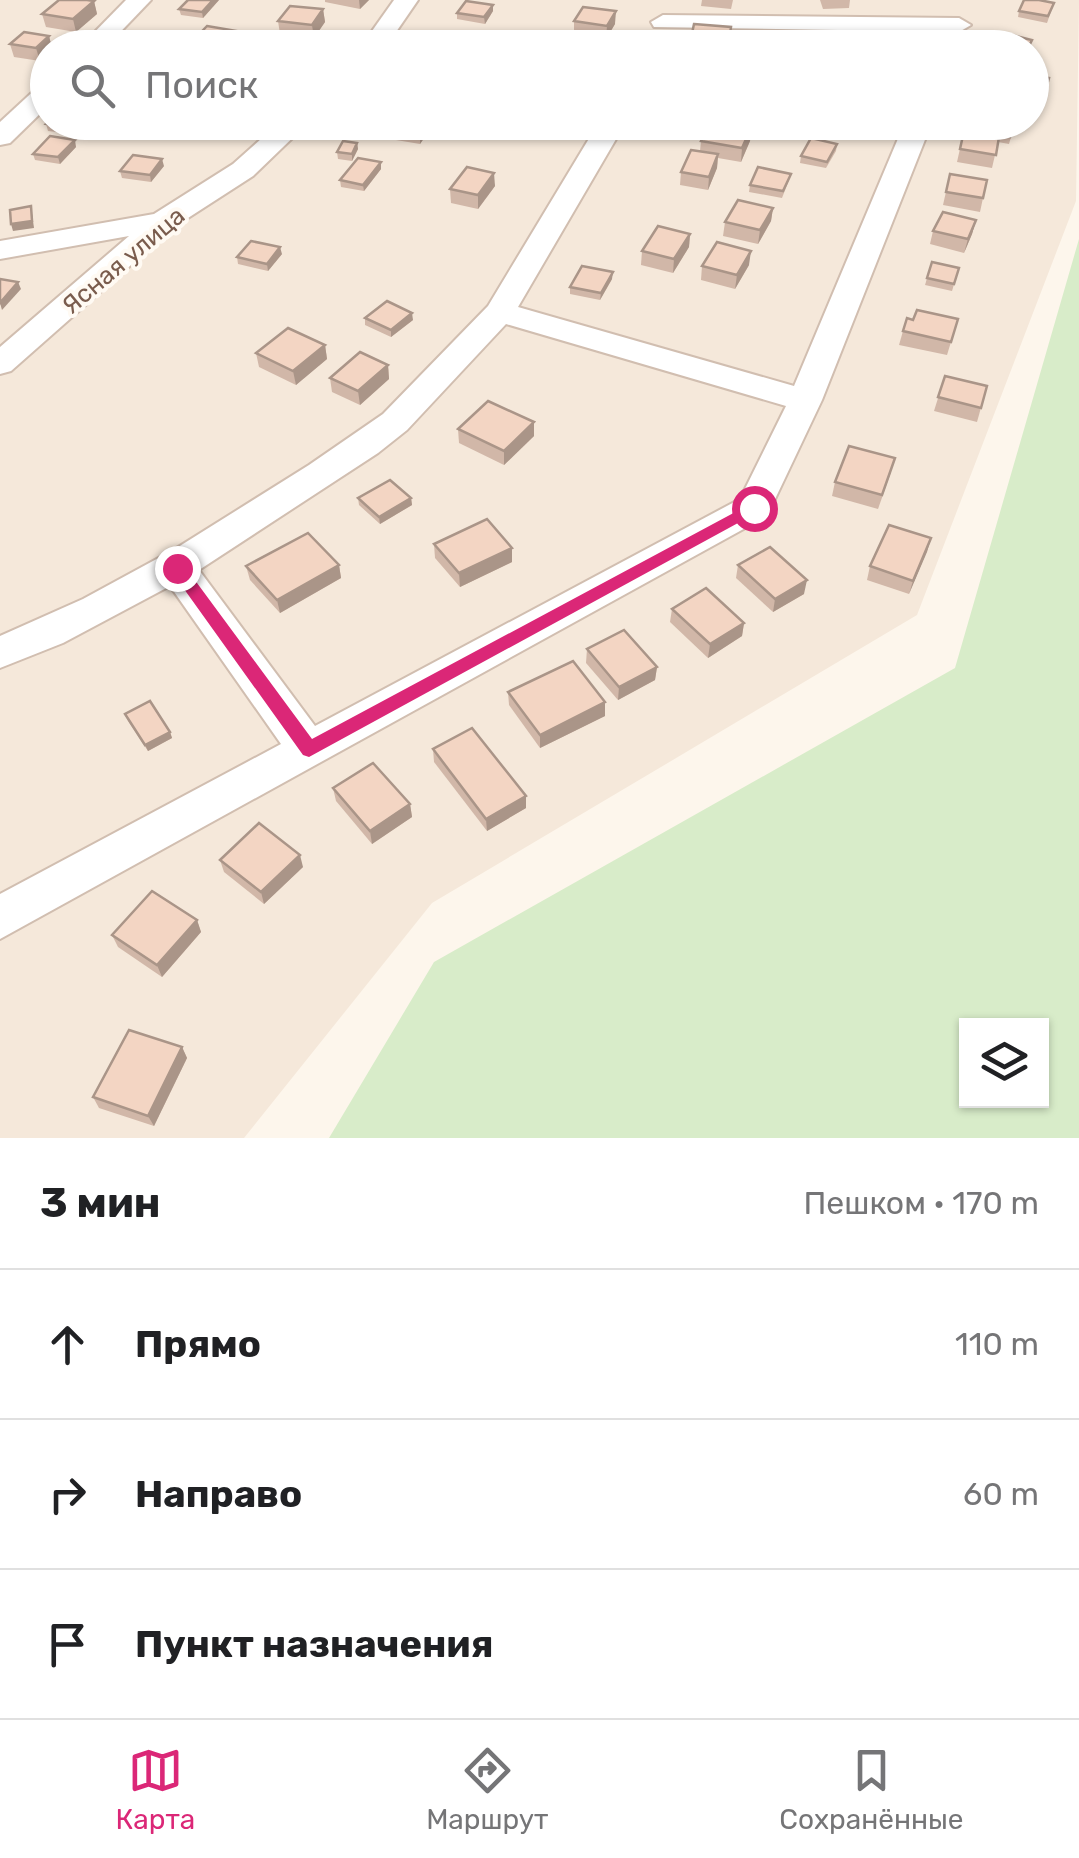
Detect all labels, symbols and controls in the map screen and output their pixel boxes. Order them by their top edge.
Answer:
search box [30,30,1049,140]
icon: search [65,58,120,113]
text: Поиск [145,62,258,108]
street label: Ясная улица [56,201,190,320]
route start [732,486,778,532]
route end [155,546,201,592]
map controls [959,1018,1049,1108]
button: layers [959,1018,1049,1108]
text: 3 мин [40,1178,161,1228]
text: Пешком · 170 m [804,1184,1039,1222]
icon: ahead [40,1317,95,1372]
text: Прямо [135,1321,261,1367]
text: 110 m [955,1325,1039,1363]
icon: right [40,1467,95,1522]
text: Направо [135,1471,302,1517]
text: 60 m [963,1475,1039,1513]
icon: arrive [40,1617,95,1672]
text: Пункт назначения [135,1621,494,1667]
tab: Карта [115,1743,195,1836]
tab: Маршрут [426,1743,548,1836]
tab: Сохранённые [779,1743,964,1836]

